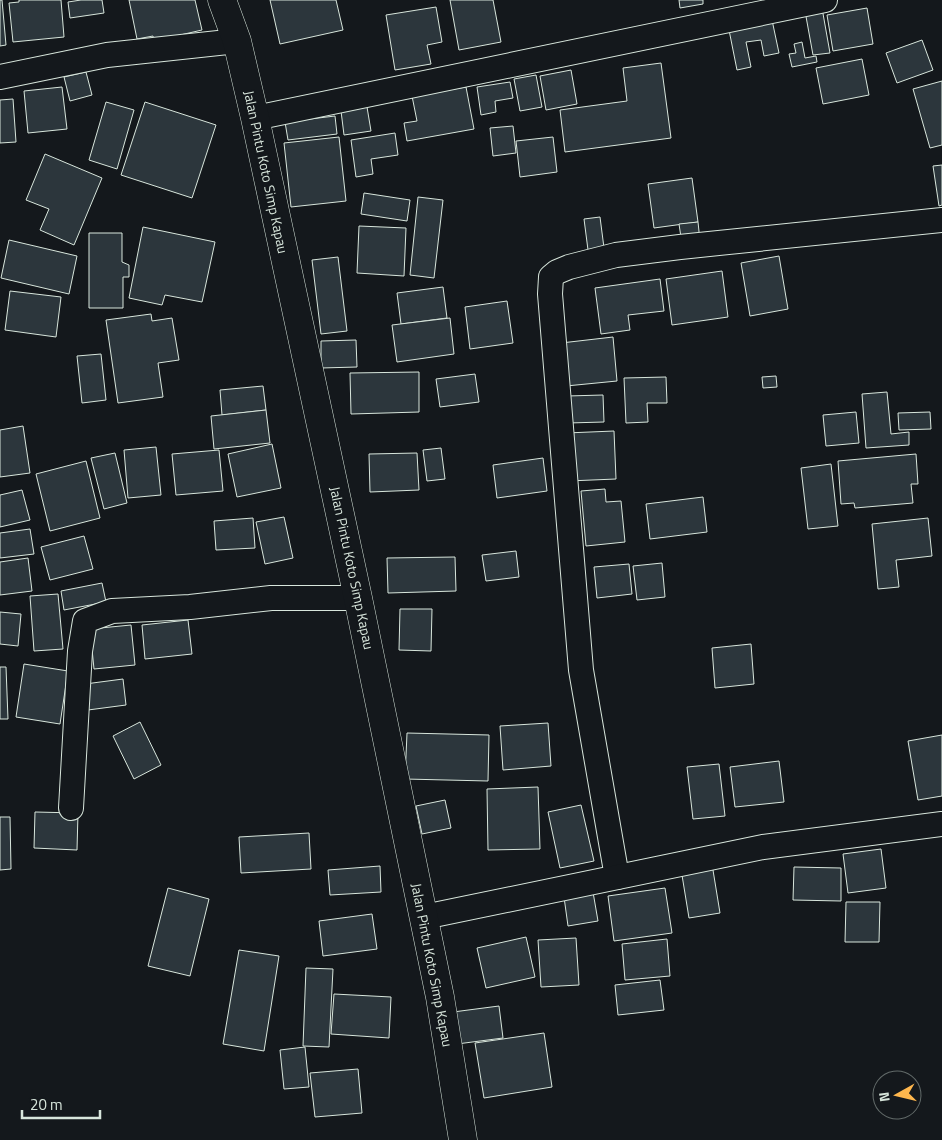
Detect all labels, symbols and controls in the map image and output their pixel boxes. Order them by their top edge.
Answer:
street label: Jalan Pintu Koto Simp Kapau [239,88,294,255]
street label: Jalan Pintu Koto Simp Kapau [325,484,380,651]
street label: Jalan Pintu Koto Simp Kapau [406,881,459,1049]
north arrow [872,1070,922,1120]
scale bar [22,1088,100,1120]
text: N [873,1091,895,1103]
text: 20 m [30,1093,63,1116]

